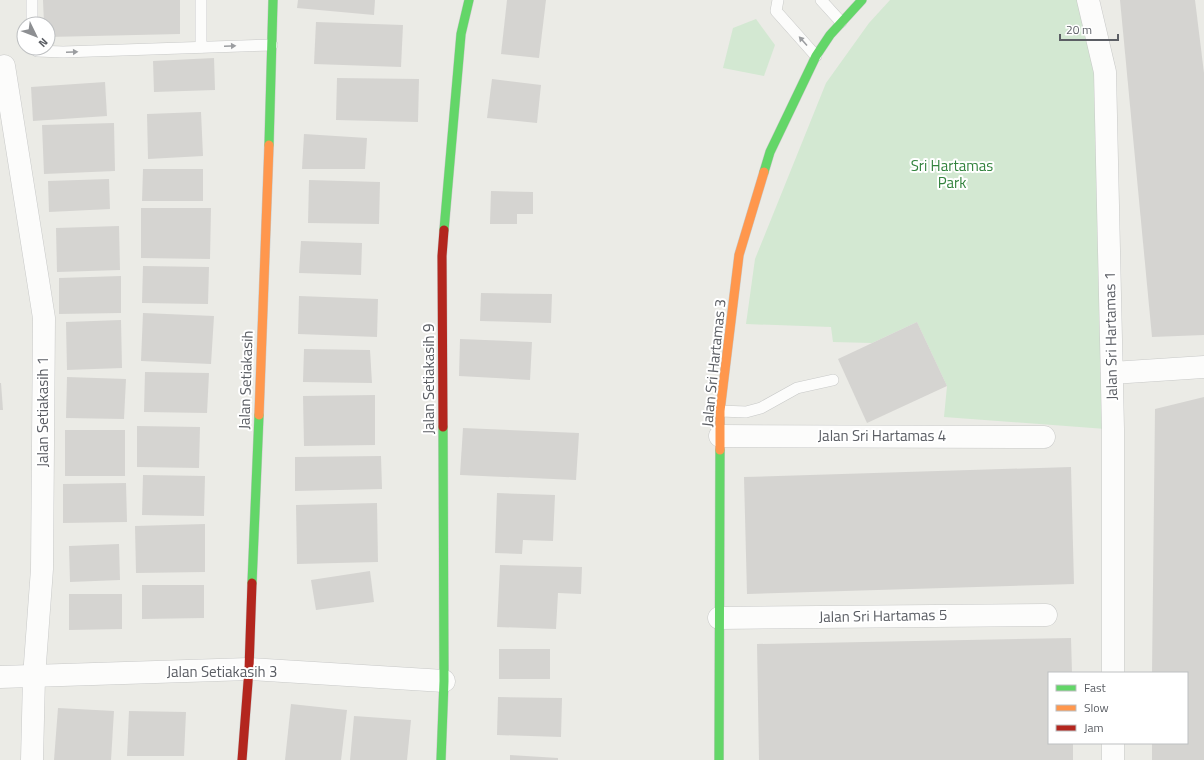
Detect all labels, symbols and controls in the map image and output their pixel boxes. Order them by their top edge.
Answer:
north arrow [16,16,56,56]
scale bar [1060,16,1118,42]
text: 20 m [1066,20,1092,39]
text: N [35,35,52,51]
one-way arrow [798,36,808,46]
one-way arrow [224,43,237,49]
one-way arrow [66,48,78,55]
park label: Sri Hartamas Park [911,154,993,194]
street label: Jalan Sri Hartamas 1 [1098,272,1123,400]
street label: Jalan Sri Hartamas 3 [695,298,732,428]
street label: Jalan Setiakasih 9 [417,324,440,434]
street label: Jalan Setiakasih [232,330,259,430]
street label: Jalan Setiakasih 1 [31,357,54,467]
street label: Jalan Sri Hartamas 4 [818,424,946,447]
street label: Jalan Sri Hartamas 5 [819,603,947,628]
street label: Jalan Setiakasih 3 [167,660,277,683]
legend [1048,672,1188,744]
text: Fast [1084,678,1107,697]
text: Slow [1084,698,1109,717]
text: Jam [1084,718,1104,737]

